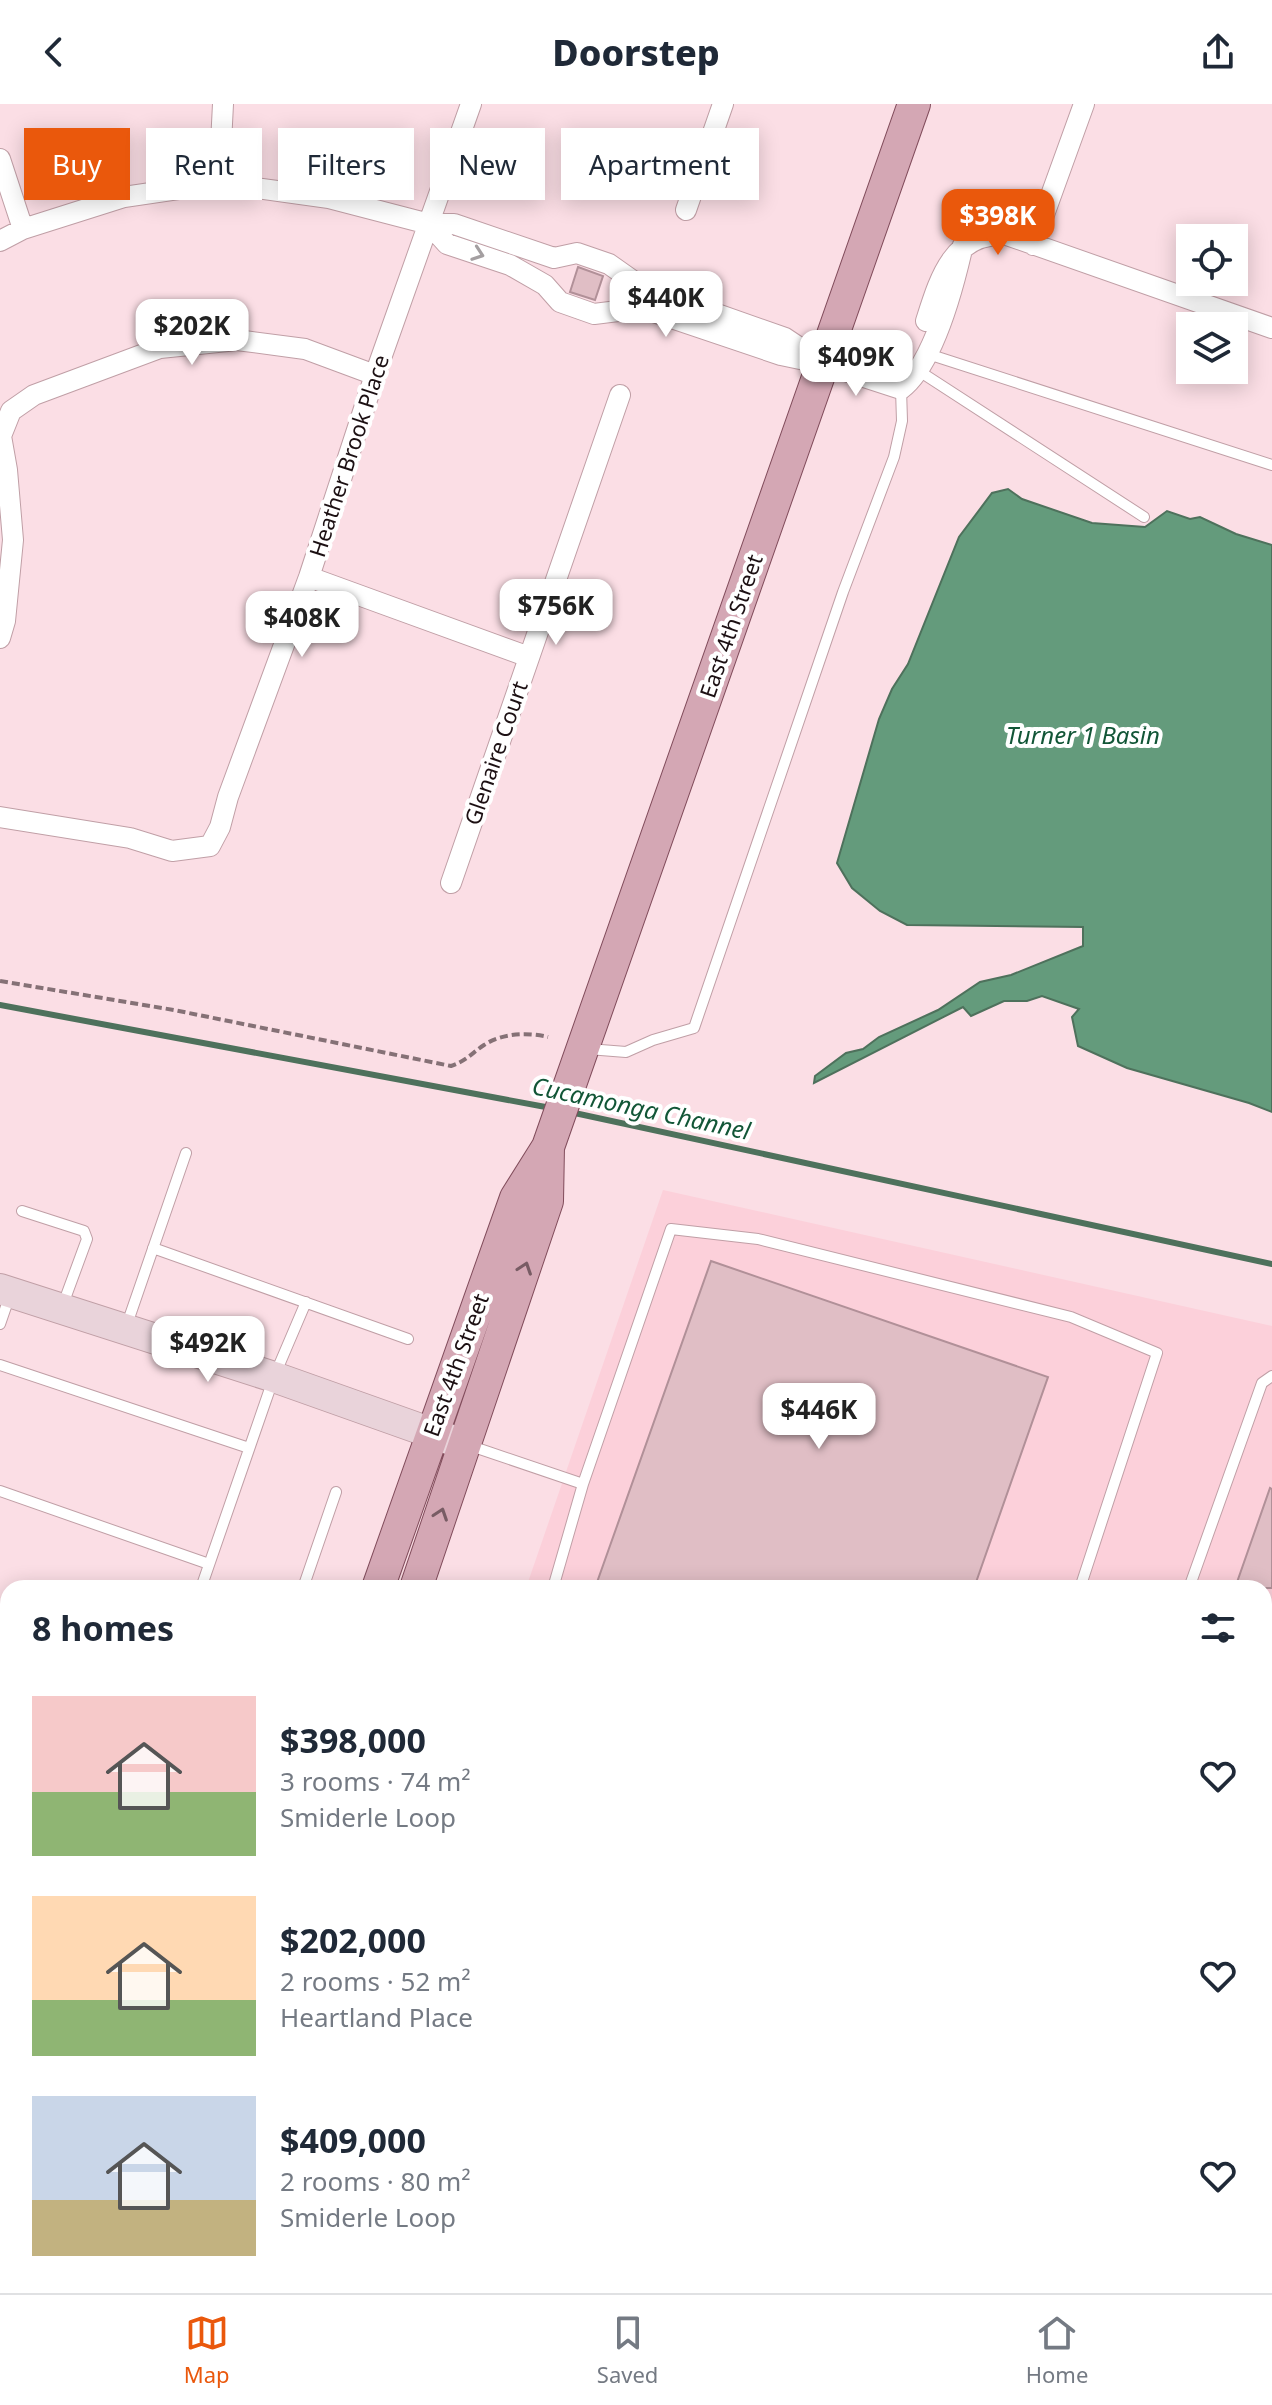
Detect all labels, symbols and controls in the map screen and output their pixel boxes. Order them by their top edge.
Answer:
text: Doorstep [552,28,720,77]
icon: back [32,30,76,74]
icon: share [1196,30,1240,74]
chip: Buy [24,128,130,200]
chip: Rent [146,128,262,200]
chip: Filters [278,128,414,200]
chip: New [430,128,545,200]
chip: Apartment [561,128,759,200]
pin: $398K [942,189,1054,257]
text: $398K [960,197,1036,233]
map controls [1176,224,1248,384]
button: locate [1176,224,1248,296]
one-way arrow [470,245,484,261]
pin: $440K [610,271,722,339]
text: $440K [628,279,704,315]
pin: $202K [136,299,248,367]
text: $202K [154,307,230,343]
button: layers [1176,312,1248,384]
pin: $409K [800,330,912,398]
text: $409K [818,338,894,374]
street label: Heather Brook Place [301,351,395,561]
street label: East 4th Street [691,550,769,701]
pin: $756K [500,579,612,647]
text: $756K [518,587,594,623]
pin: $408K [246,591,358,659]
text: $408K [264,599,340,635]
street label: Glenaire Court [456,677,534,829]
water label: Turner 1 Basin [1006,718,1160,751]
water label: Cucamonga Channel [529,1068,754,1147]
one-way arrow [515,1262,531,1276]
street label: East 4th Street [415,1289,495,1440]
pin: $492K [152,1316,264,1384]
text: $492K [170,1324,246,1360]
pin: $446K [763,1383,875,1451]
text: $446K [781,1391,857,1427]
one-way arrow [432,1508,448,1522]
text: 8 homes [32,1605,174,1651]
icon: filters [1196,1606,1240,1650]
text: $398,000 [280,1717,426,1763]
icon: home [96,1728,192,1824]
icon: heart [1196,1754,1240,1798]
text: 3 rooms · 74 m² [280,1763,470,1799]
text: Smiderle Loop [280,1799,456,1835]
text: $202,000 [280,1917,426,1963]
icon: home [96,1928,192,2024]
icon: heart [1196,1954,1240,1998]
text: 2 rooms · 52 m² [280,1963,470,1999]
text: Heartland Place [280,1999,473,2035]
text: $409,000 [280,2117,426,2163]
icon: home [96,2128,192,2224]
icon: heart [1196,2154,1240,2198]
text: 2 rooms · 80 m² [280,2163,470,2199]
text: Smiderle Loop [280,2199,456,2235]
tab: Map [184,2311,230,2389]
tab: Saved [597,2311,658,2389]
tab: Home [1026,2311,1088,2389]

